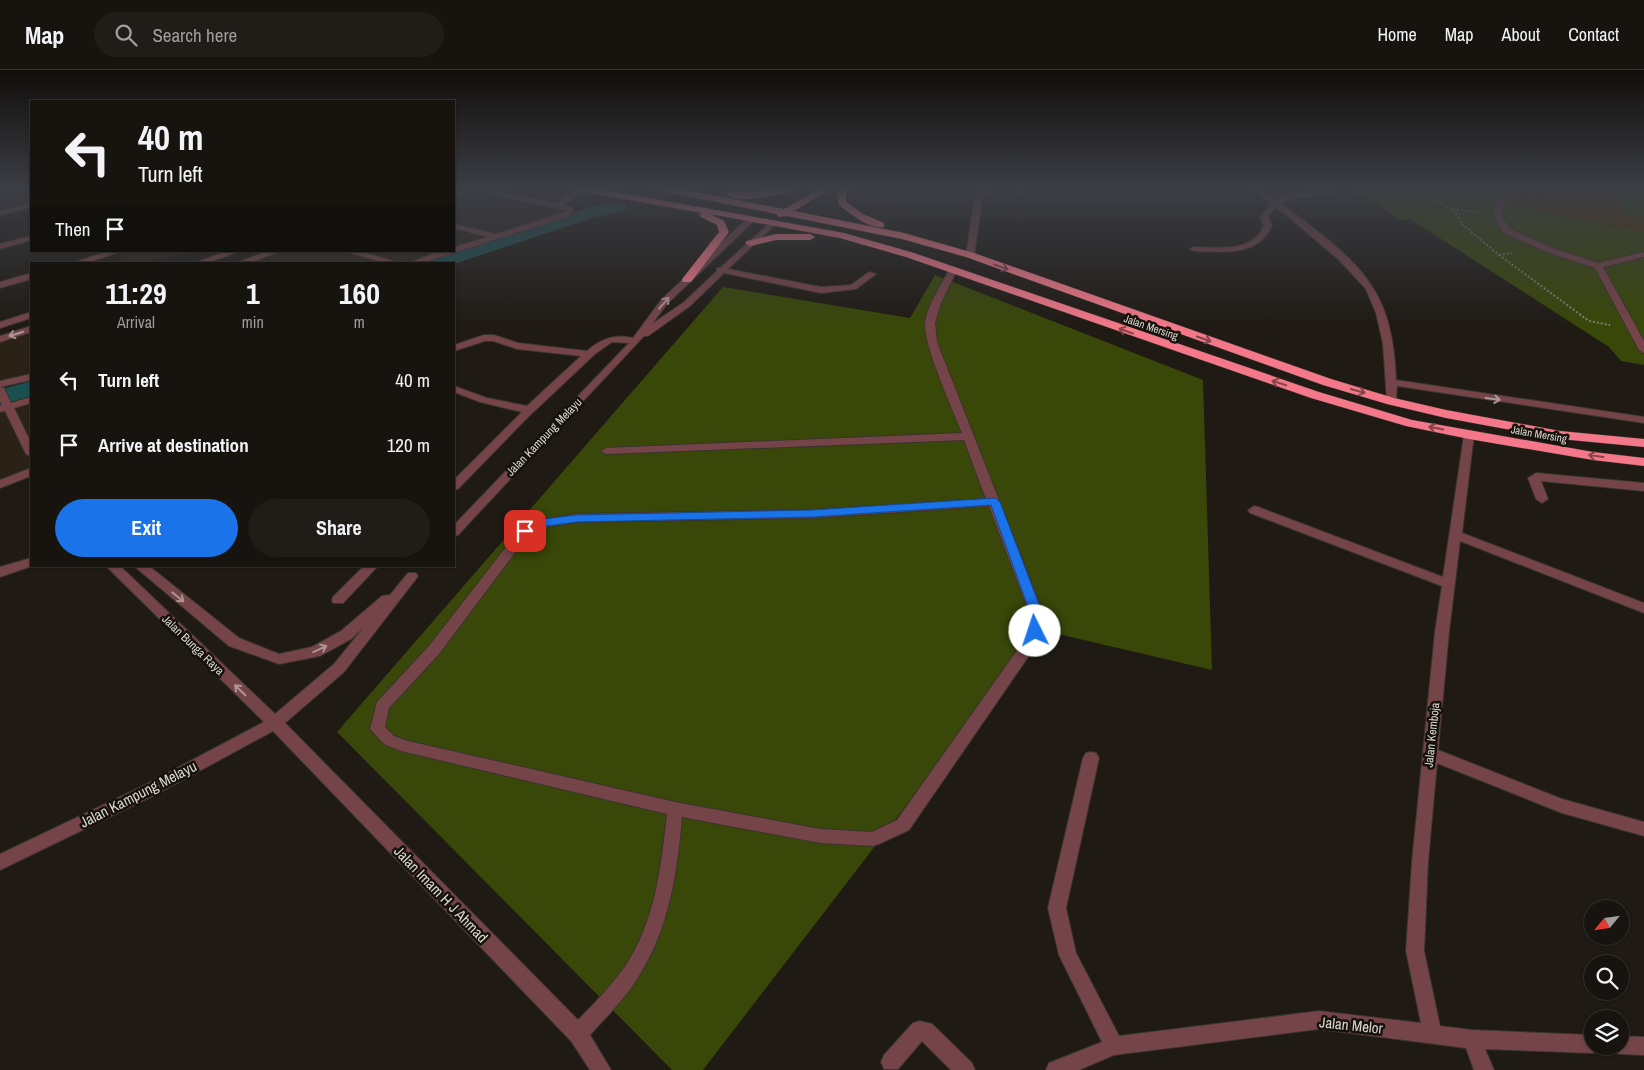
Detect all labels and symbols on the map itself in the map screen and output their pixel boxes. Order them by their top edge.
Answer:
one-way arrow [993,263,1009,272]
one-way arrow [659,296,670,309]
street label: Jalan Mersing [1122,311,1180,343]
one-way arrow [1118,326,1134,335]
one-way arrow [8,330,24,339]
one-way arrow [1196,335,1211,344]
one-way arrow [1272,378,1288,388]
one-way arrow [1349,387,1365,396]
street label: Jalan Kampung Melayu [503,394,585,480]
one-way arrow [1484,394,1500,404]
street label: Jalan Mersing [1510,422,1568,446]
one-way arrow [1428,423,1444,432]
one-way arrow [1588,451,1604,461]
pin [504,510,546,552]
one-way arrow [171,591,184,602]
position arrow [1008,604,1060,656]
street label: Jalan Bunga Raya [159,611,228,679]
one-way arrow [312,643,327,653]
one-way arrow [234,684,246,696]
street label: Jalan Kemboja [1421,701,1443,768]
street label: Jalan Kampung Melayu [76,755,200,833]
street label: Jalan Imam H J Ahmad [389,841,493,947]
north arrow [1584,900,1629,945]
street label: Jalan Melor [1318,1011,1384,1039]

